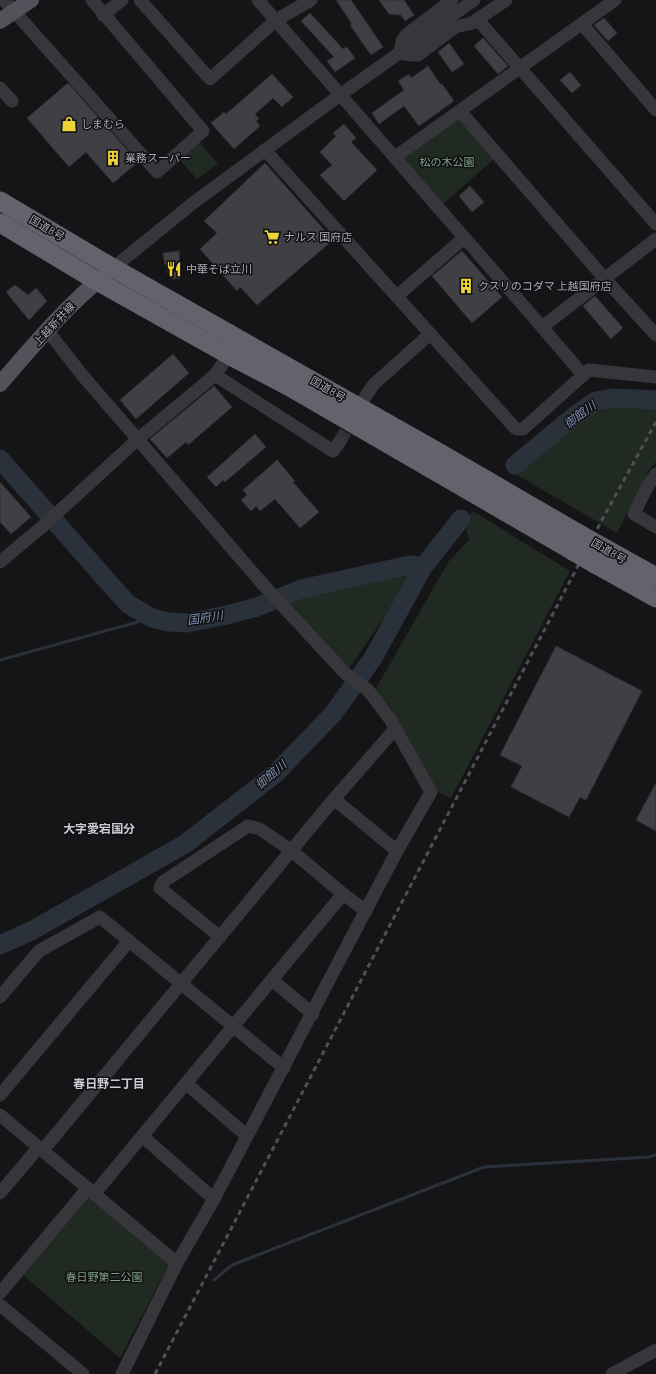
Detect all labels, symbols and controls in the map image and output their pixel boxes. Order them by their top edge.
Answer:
shop icon: しまむら [60,115,78,133]
place label: しまむら [81,117,125,130]
building icon: 業務スーパー [104,149,122,167]
place label: 業務スーパー [125,151,191,164]
park label: 松の木公園 [420,155,475,168]
street label: 国道8号 [27,212,67,243]
supermarket icon: ナルス 国府店 [263,228,281,246]
place label: ナルス 国府店 [284,230,352,243]
restaurant icon: 中華そば立川 [165,260,183,278]
place label: 中華そば立川 [186,262,252,275]
building icon: クスリのコダマ 上越国府店 [457,277,475,295]
place label: クスリのコダマ 上越国府店 [478,279,612,292]
street label: 上越新井線 [30,299,77,348]
street label: 国道8号 [308,373,348,404]
water label: 御館川 [561,397,600,431]
street label: 国道8号 [589,535,629,566]
water label: 国府川 [186,607,226,626]
water label: 御館川 [252,756,290,791]
district label: 大字愛宕国分 [63,821,135,835]
district label: 春日野二丁目 [73,1076,145,1090]
park label: 春日野第二公園 [66,1270,143,1283]

